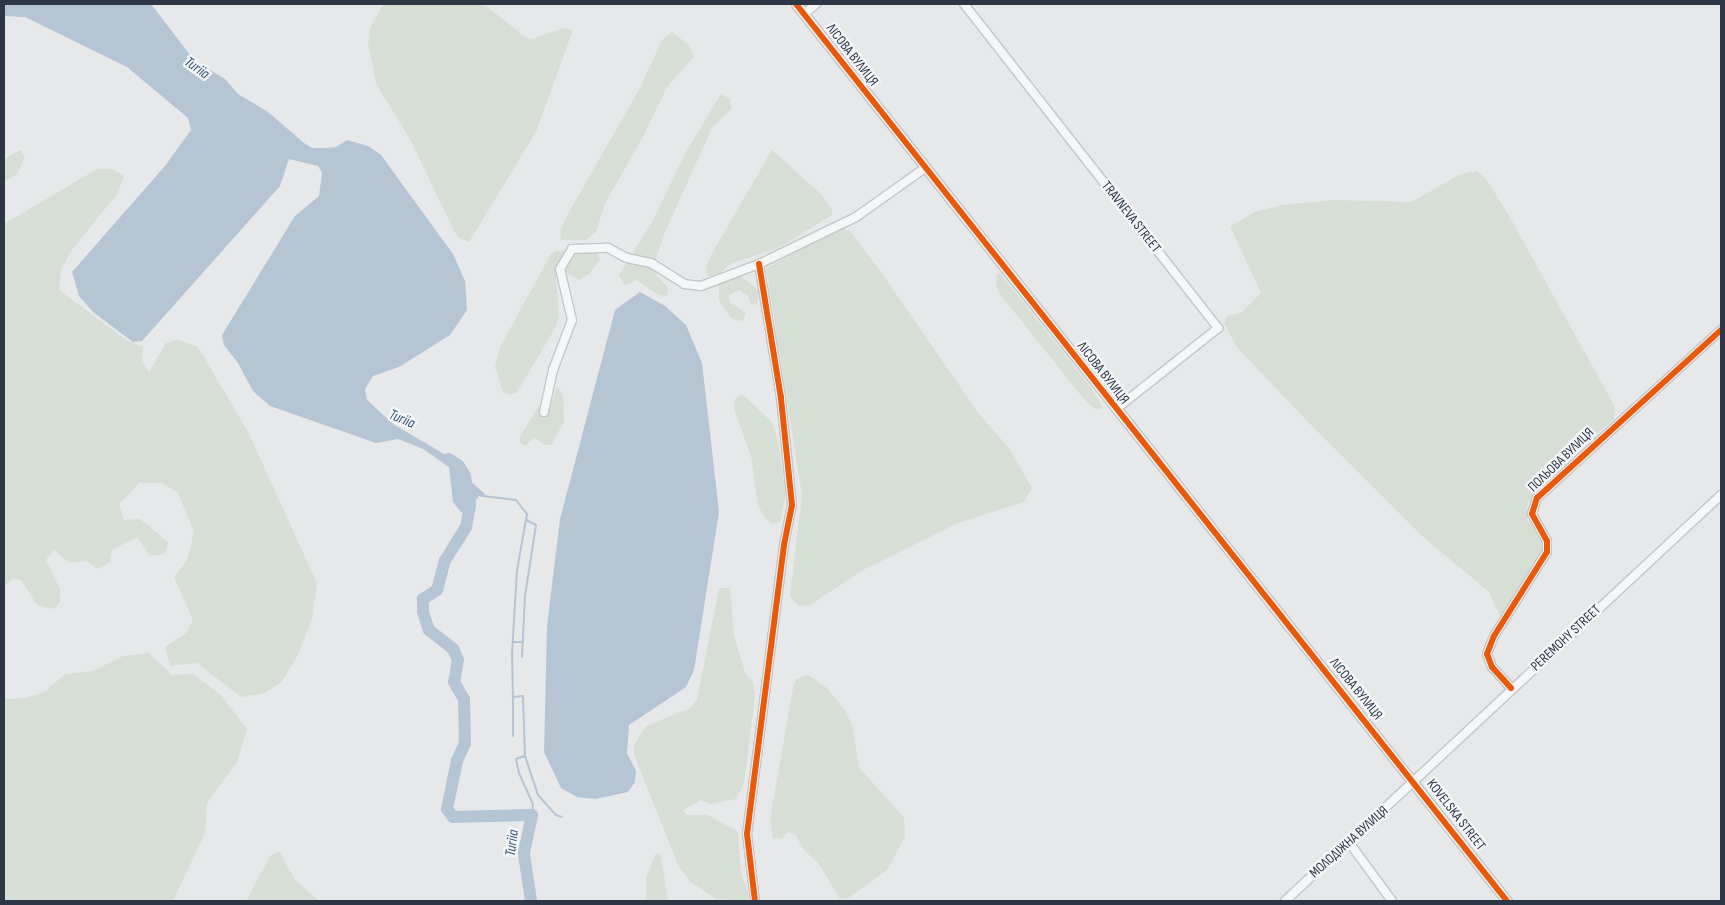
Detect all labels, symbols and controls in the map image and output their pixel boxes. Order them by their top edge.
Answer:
street label: ЛІСОВА ВУЛИЦЯ [822,20,882,90]
water label: Turiia [181,53,213,83]
street label: TRAVNEVA STREET [1098,178,1164,256]
street label: ЛІСОВА ВУЛИЦЯ [1073,338,1133,408]
water label: Turiia [386,405,418,433]
street label: ПОЛЬОВА ВУЛИЦЯ [1525,424,1597,496]
street label: PEREMOHY STREET [1528,601,1604,675]
street label: ЛІСОВА ВУЛИЦЯ [1326,655,1386,723]
street label: KOVELSKA STREET [1423,776,1489,854]
street label: МОЛОДІЖНА ВУЛИЦЯ [1306,802,1392,882]
water label: Turiia [501,829,523,857]

